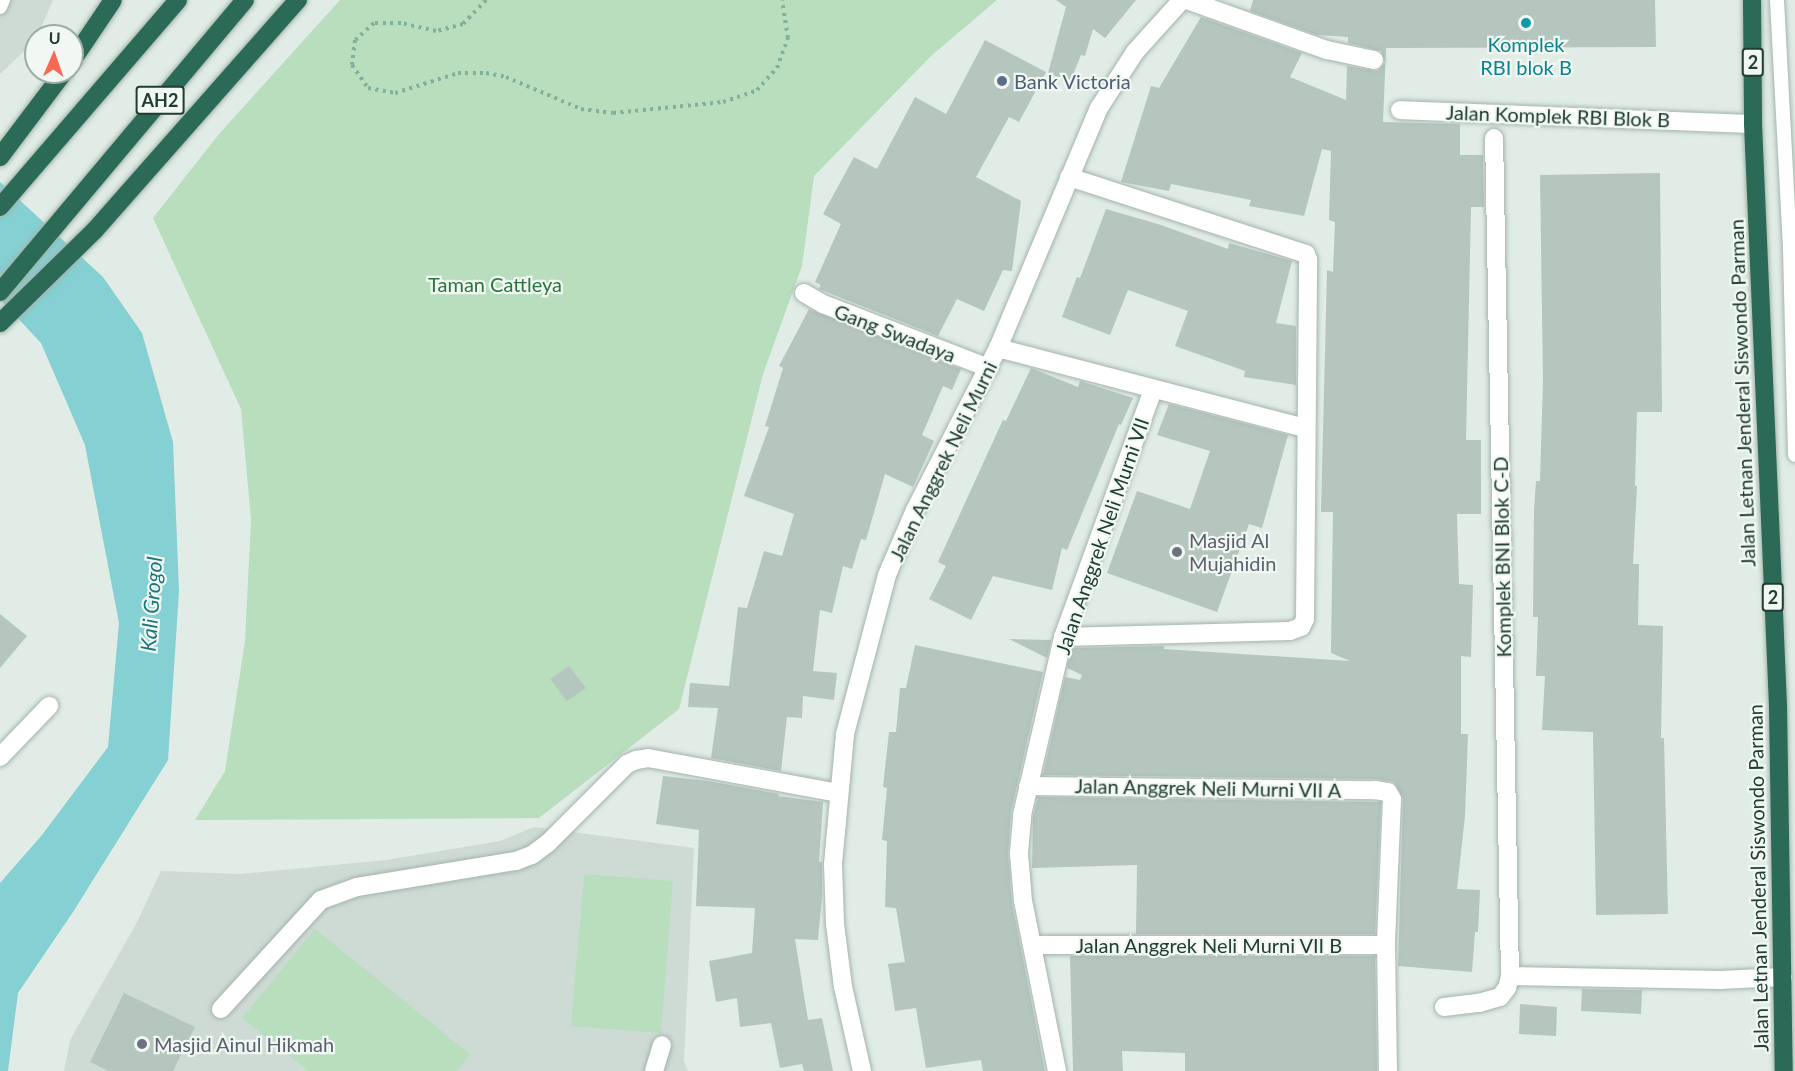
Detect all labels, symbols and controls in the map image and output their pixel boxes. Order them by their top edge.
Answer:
marker: Komplek RBI blok B [1519,16,1533,30]
north arrow [24,24,84,84]
text: U [48,28,61,47]
place label: Komplek RBI blok B [1480,33,1572,80]
road number: 2 [1741,47,1765,77]
place label: Bank Victoria [1014,69,1132,93]
marker: Bank Victoria [995,74,1009,88]
road number: AH2 [134,85,186,115]
street label: Jalan Komplek RBI Blok B [1446,100,1670,132]
street label: Jalan Letnan Jenderal Siswondo Parman [1724,218,1760,568]
park label: Taman Cattleya [428,272,562,296]
street label: Gang Swadaya [831,299,959,367]
street label: Jalan Anggrek Neli Murni [884,357,1002,565]
street label: Jalan Anggrek Neli Murni VII [1050,414,1154,658]
street label: Komplek BNI Blok C-D [1488,456,1516,658]
place label: Masjid Al Mujahidin [1189,528,1276,575]
marker: Masjid Al Mujahidin [1170,545,1184,559]
water label: Kali Grogol [135,556,167,652]
road number: 2 [1761,582,1785,612]
street label: Jalan Letnan Jenderal Siswondo Parman [1743,704,1773,1052]
street label: Jalan Anggrek Neli Murni VII A [1074,774,1342,802]
street label: Jalan Anggrek Neli Murni VII B [1075,933,1343,957]
place label: Masjid Ainul Hikmah [154,1032,335,1056]
marker: Masjid Ainul Hikmah [135,1037,149,1051]

